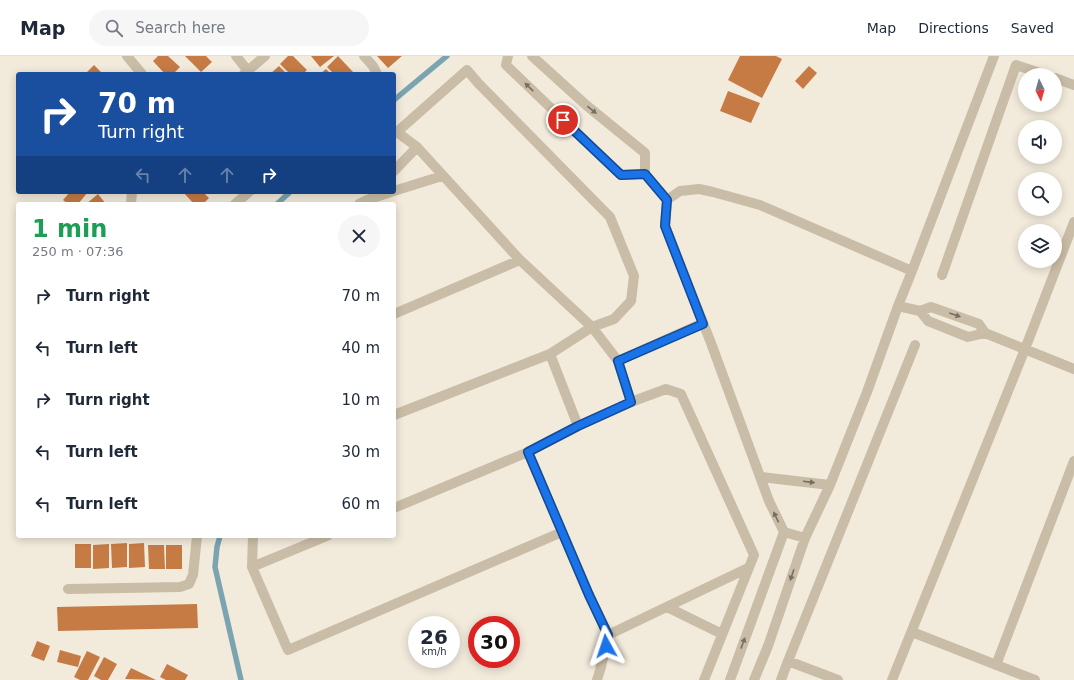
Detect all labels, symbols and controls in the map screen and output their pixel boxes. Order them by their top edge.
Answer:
search box [89,10,369,46]
text: Map [20,17,65,39]
icon: search [103,17,125,39]
text: Search here [135,19,225,37]
text: Map [867,20,896,36]
text: Directions [918,20,989,36]
text: Saved [1011,20,1054,36]
north arrow [1018,68,1062,112]
map controls [1018,68,1062,268]
one-way arrow [524,83,534,92]
text: 70 m [98,87,176,120]
icon: right [32,88,84,140]
pin [546,103,580,137]
one-way arrow [587,105,598,114]
icon: arrive [552,109,574,131]
button: sound [1018,120,1062,164]
text: Turn right [98,121,184,142]
icon: left [132,164,154,186]
icon: ahead [174,164,196,186]
icon: ahead [216,164,238,186]
icon: right [258,164,280,186]
button: search [1018,172,1062,216]
text: 1 min [32,215,107,243]
button: close [338,215,380,257]
button: layers [1018,224,1062,268]
text: 250 m · 07:36 [32,244,123,259]
icon: right [32,285,54,307]
text: Turn right [66,287,150,305]
text: 70 m [342,287,380,305]
one-way arrow [949,312,961,318]
icon: left [32,337,54,359]
text: Turn left [66,339,138,357]
text: 40 m [342,339,380,357]
icon: right [32,389,54,411]
text: Turn right [66,391,150,409]
text: 10 m [342,391,380,409]
icon: left [32,441,54,463]
text: Turn left [66,443,138,461]
text: 30 m [342,443,380,461]
one-way arrow [803,479,815,485]
icon: left [32,493,54,515]
text: Turn left [66,495,138,513]
text: 60 m [342,495,380,513]
one-way arrow [773,511,780,523]
one-way arrow [789,570,795,582]
speed limit sign: 30 [468,616,520,668]
text: 26 [420,625,448,649]
position arrow [585,625,627,667]
one-way arrow [740,637,746,649]
text: km/h [421,646,447,657]

